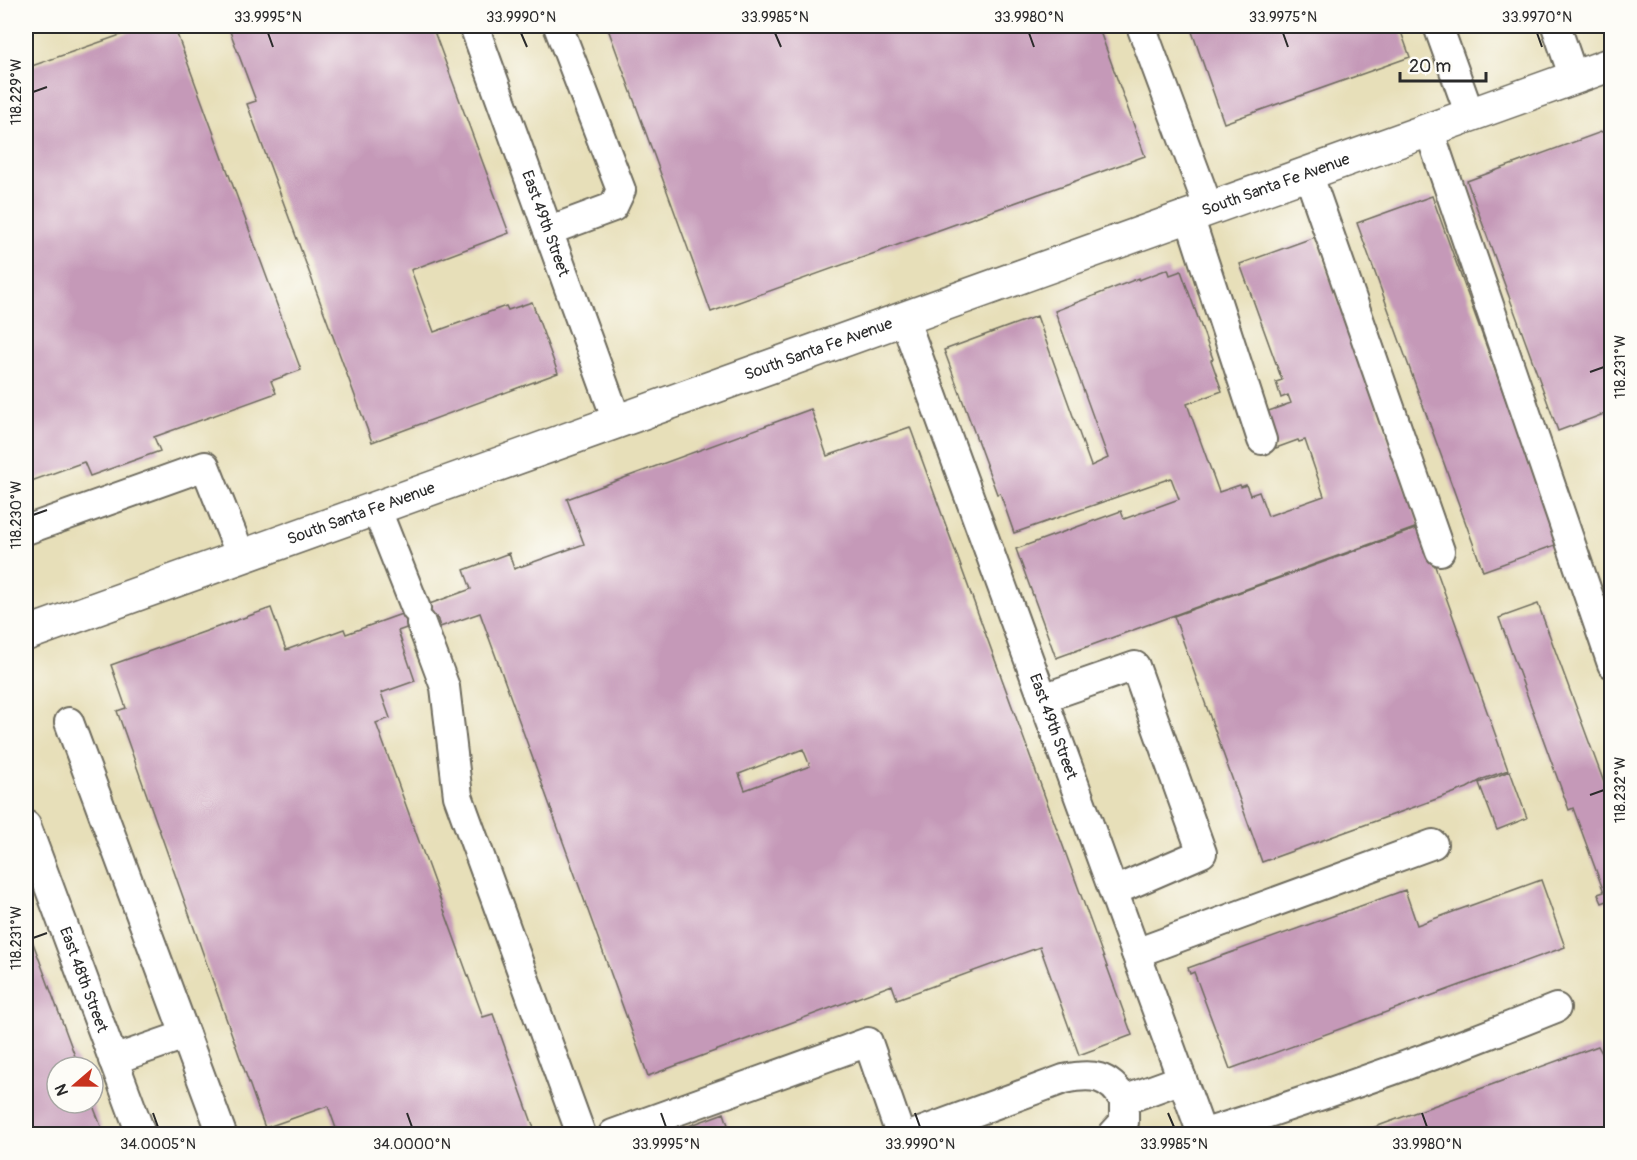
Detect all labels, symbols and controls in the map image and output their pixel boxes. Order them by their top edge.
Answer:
text: 33.9995°N [234,8,302,27]
text: 33.9990°N [486,8,556,27]
text: 33.9985°N [741,8,809,27]
text: 33.9980°N [994,8,1064,27]
text: 33.9975°N [1249,8,1317,27]
text: 33.9970°N [1502,8,1572,27]
scale bar [1400,45,1486,83]
text: 20 m [1409,55,1451,78]
text: 118.229°W [7,59,26,125]
street label: South Santa Fe Avenue [1199,149,1353,221]
street label: East 49th Street [517,168,574,280]
street label: South Santa Fe Avenue [742,313,895,385]
text: 118.231°W [1611,335,1630,399]
street label: South Santa Fe Avenue [284,478,438,549]
text: 118.230°W [7,481,26,549]
street label: East 49th Street [1025,671,1082,783]
text: 118.232°W [1611,756,1630,823]
text: 118.231°W [7,906,26,970]
street label: East 48th Street [55,924,112,1036]
north arrow [45,1055,105,1115]
text: N [51,1081,73,1098]
text: 34.0005°N [120,1135,196,1154]
text: 34.0000°N [373,1135,451,1154]
text: 33.9995°N [632,1135,700,1154]
text: 33.9990°N [885,1135,955,1154]
text: 33.9985°N [1140,1135,1208,1154]
text: 33.9980°N [1392,1135,1462,1154]

